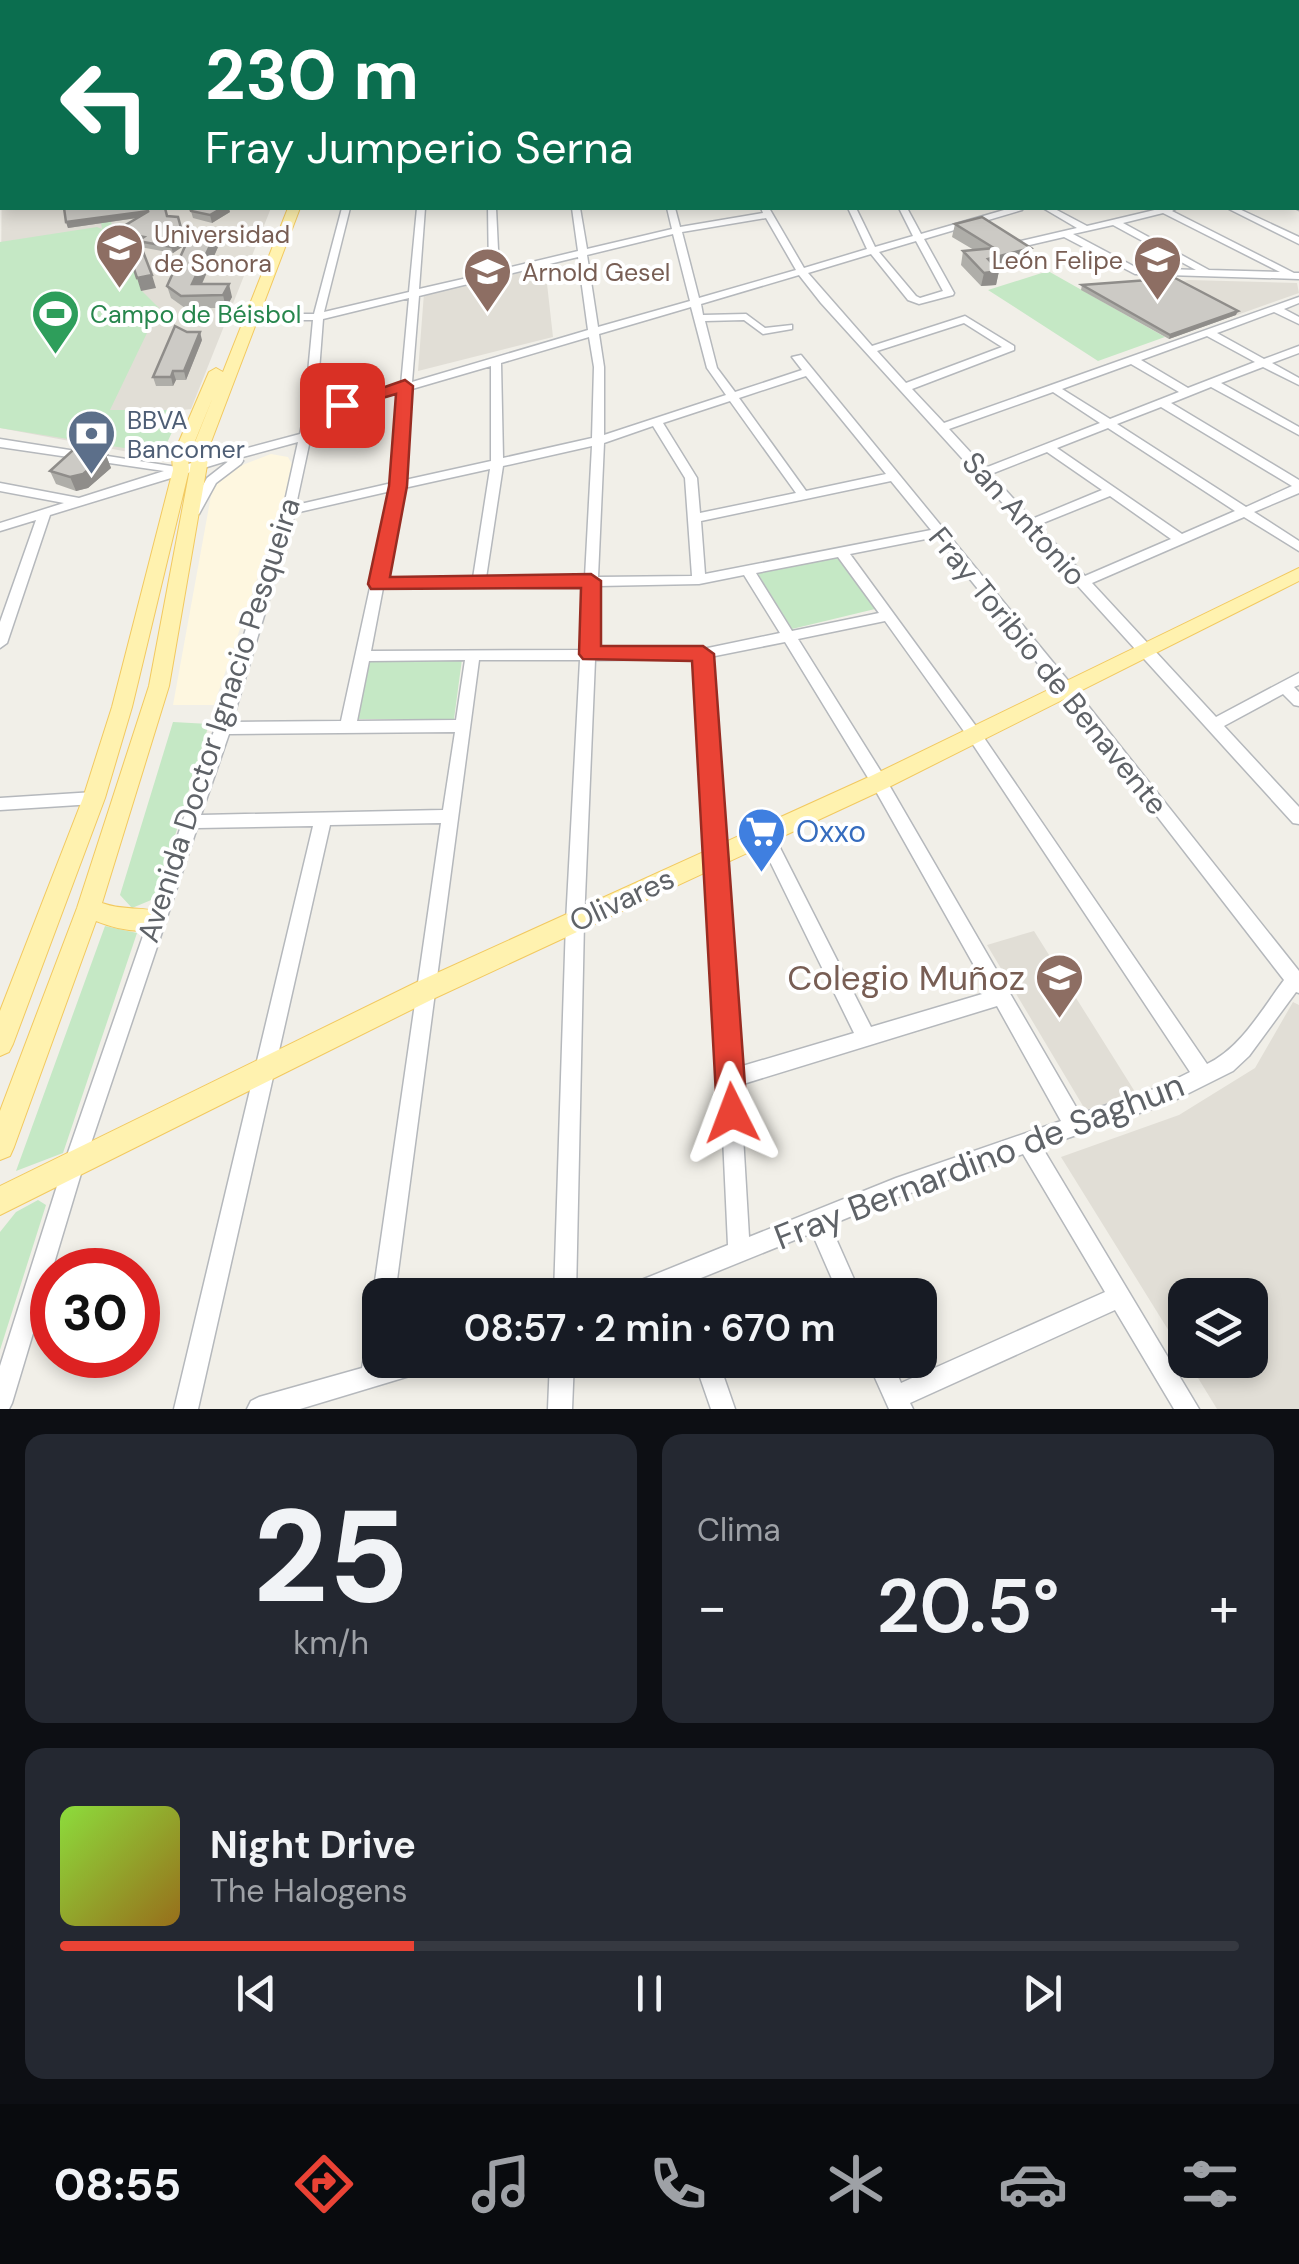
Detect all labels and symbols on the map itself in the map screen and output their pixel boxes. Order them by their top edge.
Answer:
place label: Universidad de Sonora [154,218,290,280]
school or university icon: Universidad de Sonora [93,222,145,290]
school or university icon: León Felipe [1132,234,1184,302]
place label: León Felipe [992,244,1123,277]
school or university icon: Arnold Gesel [461,246,513,314]
place label: Arnold Gesel [522,256,670,289]
sports icon: Campo de Béisbol [29,288,81,356]
place label: Campo de Béisbol [90,298,301,331]
pin [300,363,385,448]
place label: BBVA Bancomer [127,404,245,466]
bank icon: BBVA Bancomer [66,408,118,476]
street label: San Antonio [954,443,1095,594]
street label: Avenida Doctor Ignacio Pesqueira [128,493,309,947]
street label: Fray Toribio de Benavente [920,519,1177,823]
supermarket icon: Oxxo [735,806,787,874]
place label: Oxxo [796,812,866,851]
street label: Olivares [563,858,680,941]
school or university icon: Colegio Muñoz [1034,952,1086,1020]
place label: Colegio Muñoz [787,955,1025,1001]
position arrow [680,1061,784,1165]
street label: Fray Bernardino de Saghun [768,1062,1190,1260]
speed limit sign: 30 [30,1248,160,1378]

